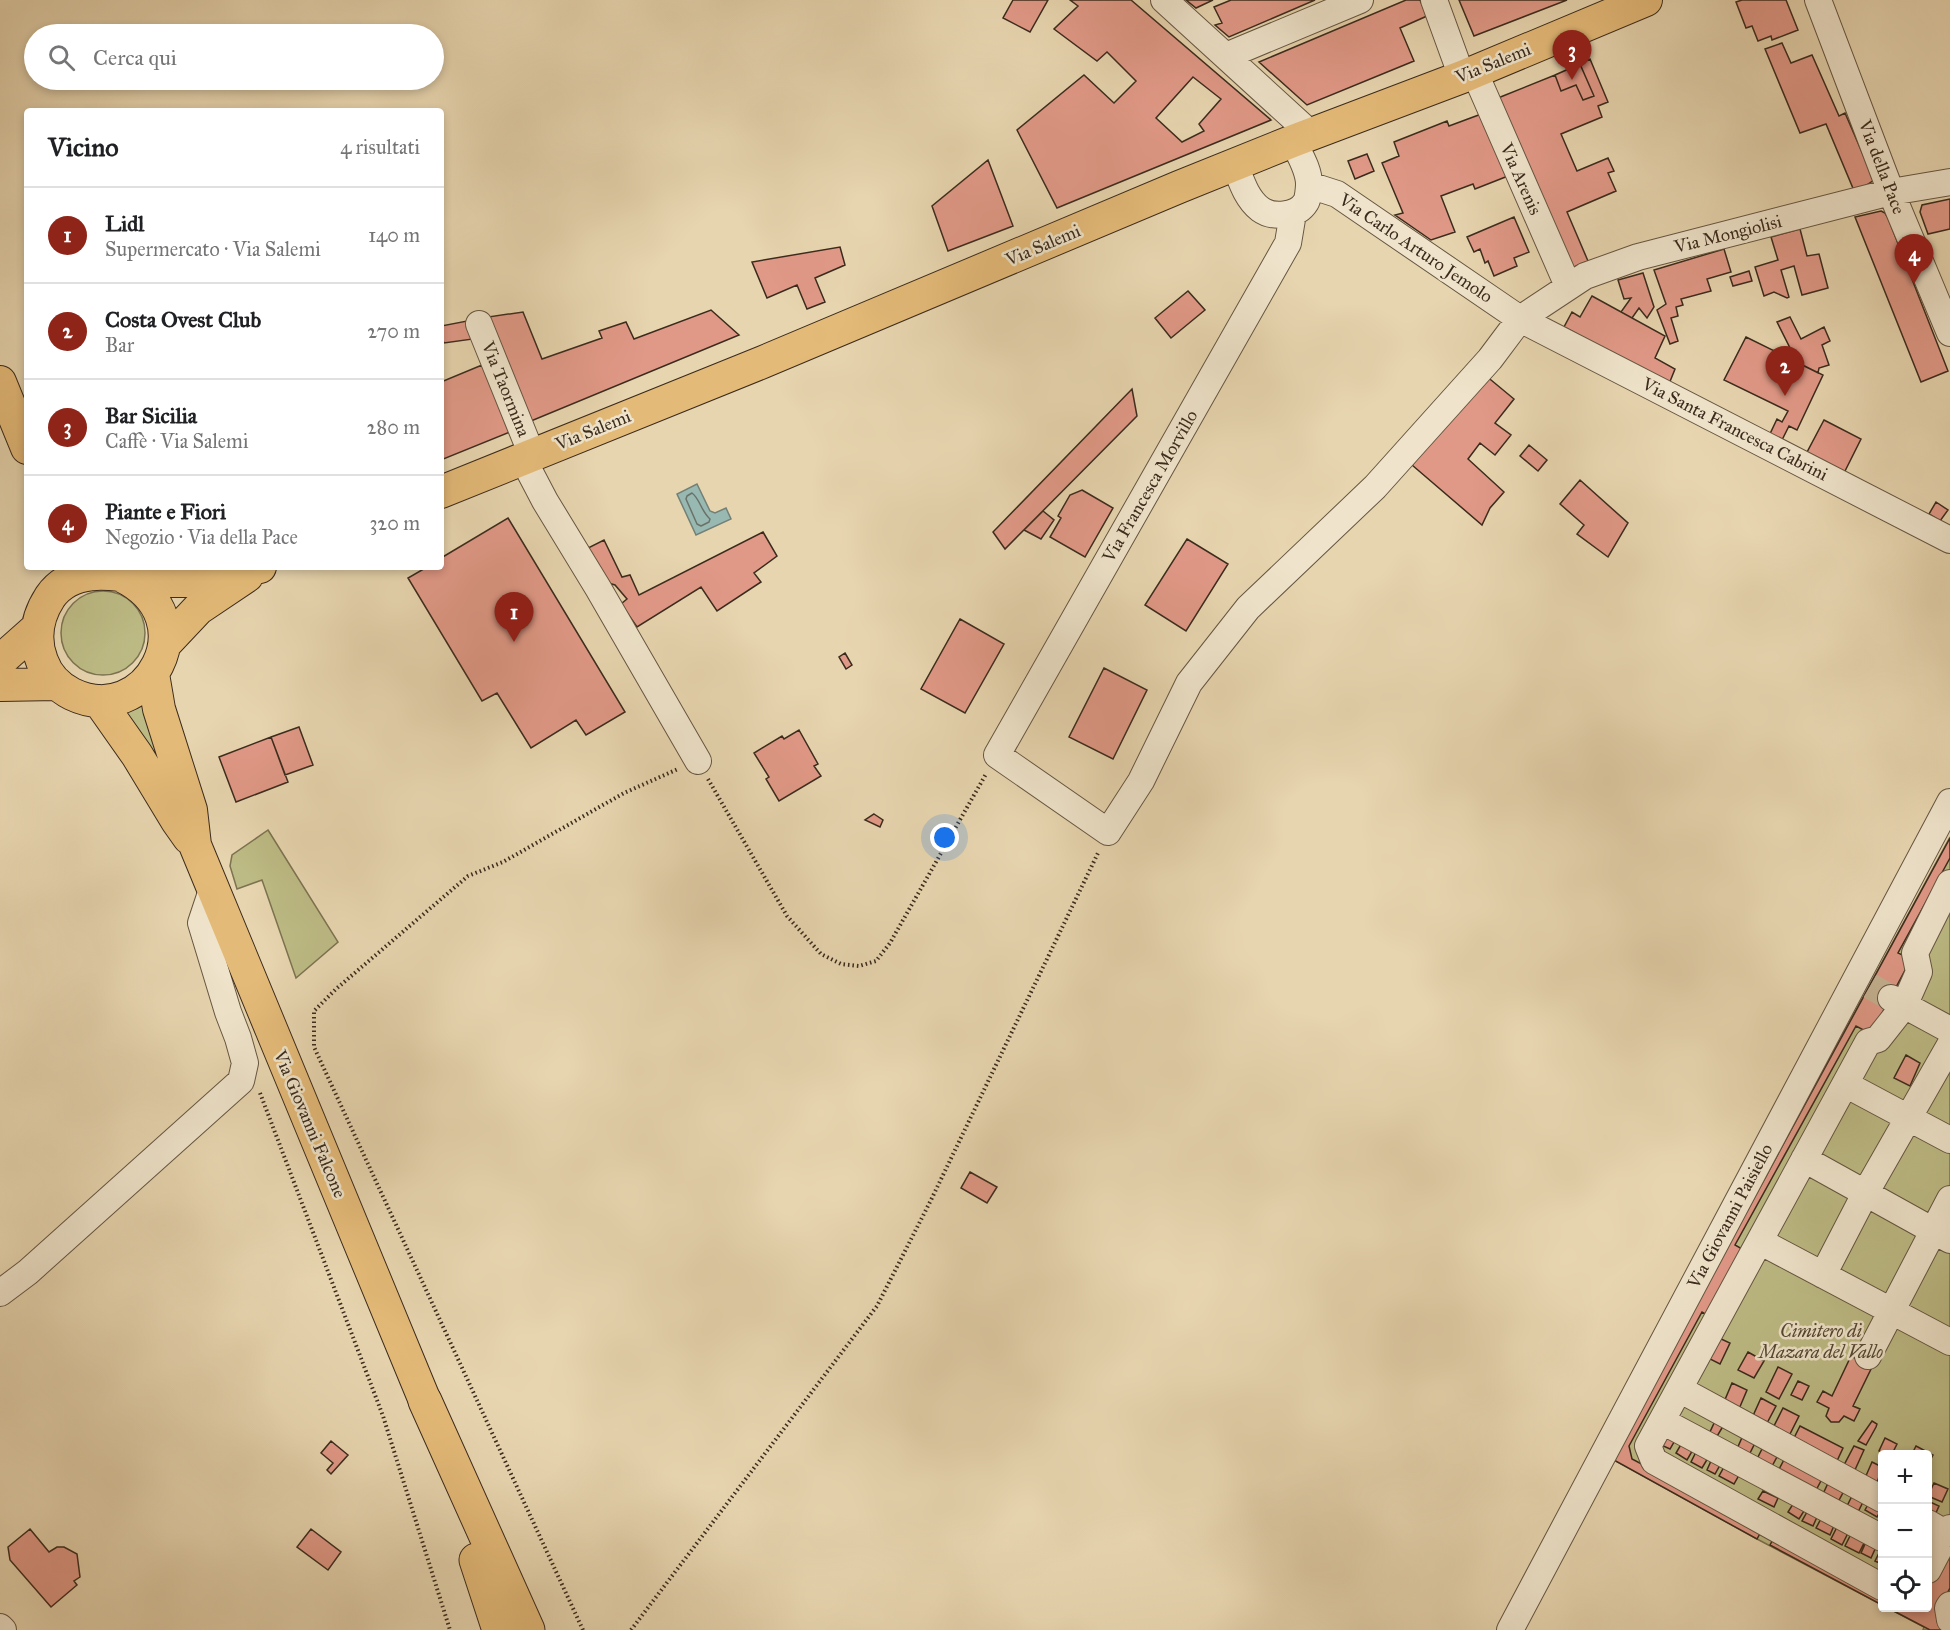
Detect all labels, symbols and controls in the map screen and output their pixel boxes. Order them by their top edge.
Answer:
search box [24,24,444,90]
pin: 3 [1552,31,1592,80]
street label: Via Salemi [1451,38,1534,88]
icon: search [45,41,78,74]
text: Cerca qui [93,44,177,71]
street label: Via della Pace [1854,116,1910,217]
text: Vicino [48,131,119,163]
text: 4 risultati [340,135,420,159]
street label: Via Arenis [1495,139,1547,218]
street label: Via Carlo Arturo Jemolo [1334,188,1497,308]
text: Lidl [105,210,144,237]
street label: Via Mongiolisi [1671,210,1784,259]
street label: Via Salemi [1001,219,1084,271]
text: 1 [64,223,71,247]
text: 140 m [368,223,420,247]
pin: 4 [1894,234,1934,284]
text: Supermercato · Via Salemi [105,237,321,261]
text: Costa Ovest Club [105,306,261,333]
text: 2 [63,319,72,343]
text: 270 m [367,319,420,343]
text: Bar [105,333,134,357]
street label: Via Taormina [476,337,535,440]
pin: 2 [1766,346,1804,396]
street label: Via Santa Francesca Cabrini [1638,372,1832,485]
text: Bar Sicilia [105,402,197,429]
street label: Via Salemi [551,405,634,455]
street label: Via Francesca Morvillo [1097,406,1203,567]
text: 3 [64,415,72,439]
text: 280 m [367,415,420,439]
text: Caffè · Via Salemi [105,429,248,453]
text: Piante e Fiori [105,498,226,525]
text: 4 [62,511,73,535]
text: 320 m [369,511,420,535]
text: Negozio · Via della Pace [105,525,298,549]
pin: 1 [494,592,534,642]
your location [930,823,959,852]
street label: Via Giovanni Falcone [269,1046,351,1201]
street label: Via Giovanni Paisiello [1682,1140,1777,1293]
park label: Cimitero di Mazara del Vallo [1757,1320,1883,1363]
map controls [1878,1450,1932,1612]
button: + [1878,1450,1932,1504]
button: − [1878,1504,1932,1558]
button: locate [1878,1558,1932,1612]

